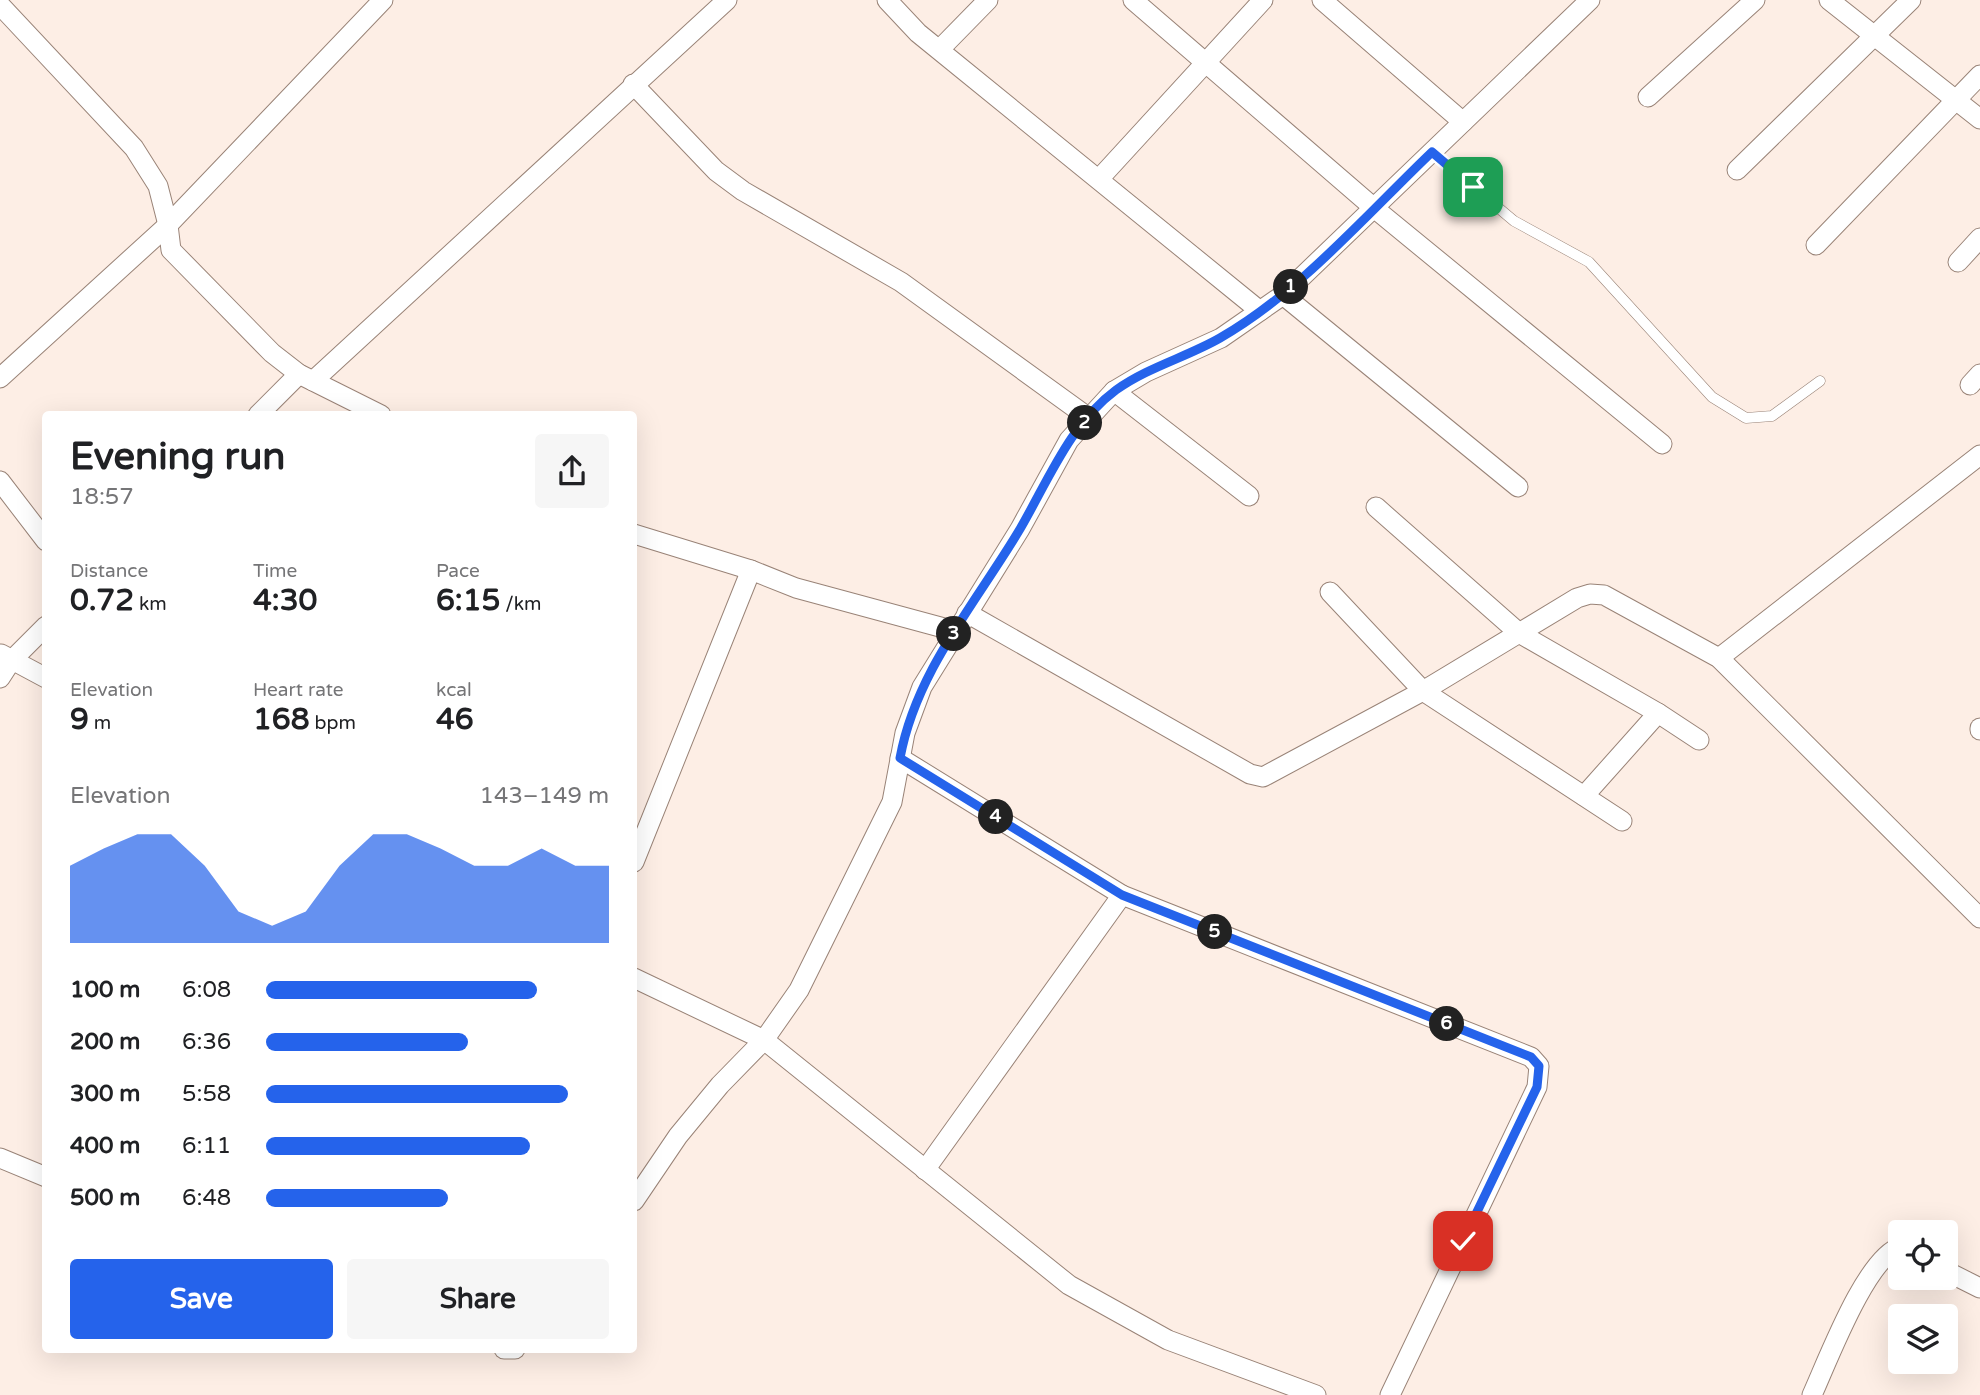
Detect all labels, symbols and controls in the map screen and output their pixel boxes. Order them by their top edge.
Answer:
pin [1443,157,1503,217]
icon: arrive [1454,168,1492,206]
pin: 1 [1274,270,1308,304]
text: 1 [1285,275,1296,297]
pin: 2 [1068,406,1102,440]
text: 2 [1079,411,1090,433]
text: Evening run [70,434,285,480]
button: share [535,434,609,508]
text: 18:57 [70,483,134,511]
text: Distance [70,560,148,582]
text: Time [253,560,297,582]
text: Pace [436,560,480,582]
text: 0.72 [70,582,134,619]
text: 4:30 [253,582,317,619]
text: 6:15 [436,582,500,619]
text: km [134,593,167,615]
text: /km [500,593,541,615]
pin: 3 [936,616,972,652]
text: 3 [948,622,959,644]
text: Elevation [70,679,153,701]
text: Heart rate [253,679,344,701]
text: kcal [436,679,472,701]
text: 9 [70,701,89,738]
text: 168 [253,701,310,738]
text: 46 [436,701,474,738]
text: m [89,712,111,734]
text: bpm [310,712,356,734]
text: Elevation [70,782,171,810]
text: 143–149 m [480,782,609,810]
pin: 4 [978,800,1014,834]
text: 4 [990,805,1001,827]
pin: 5 [1198,914,1232,950]
text: 5 [1209,920,1220,942]
text: 100 m [70,976,140,1004]
text: 6:08 [182,976,231,1004]
pin: 6 [1430,1006,1464,1042]
text: 6 [1441,1012,1452,1034]
text: 200 m [70,1028,140,1056]
text: 6:36 [182,1028,231,1056]
text: 300 m [70,1080,140,1108]
text: 5:58 [182,1080,231,1108]
text: 400 m [70,1132,140,1160]
text: 6:11 [182,1132,231,1160]
text: 500 m [70,1184,140,1212]
text: 6:48 [182,1184,231,1212]
pin [1433,1211,1493,1271]
map controls [1888,1220,1958,1374]
button: locate [1888,1220,1958,1290]
icon: check [1444,1222,1482,1260]
button: Save [70,1259,333,1339]
button: Share [347,1259,609,1339]
button: layers [1888,1304,1958,1374]

